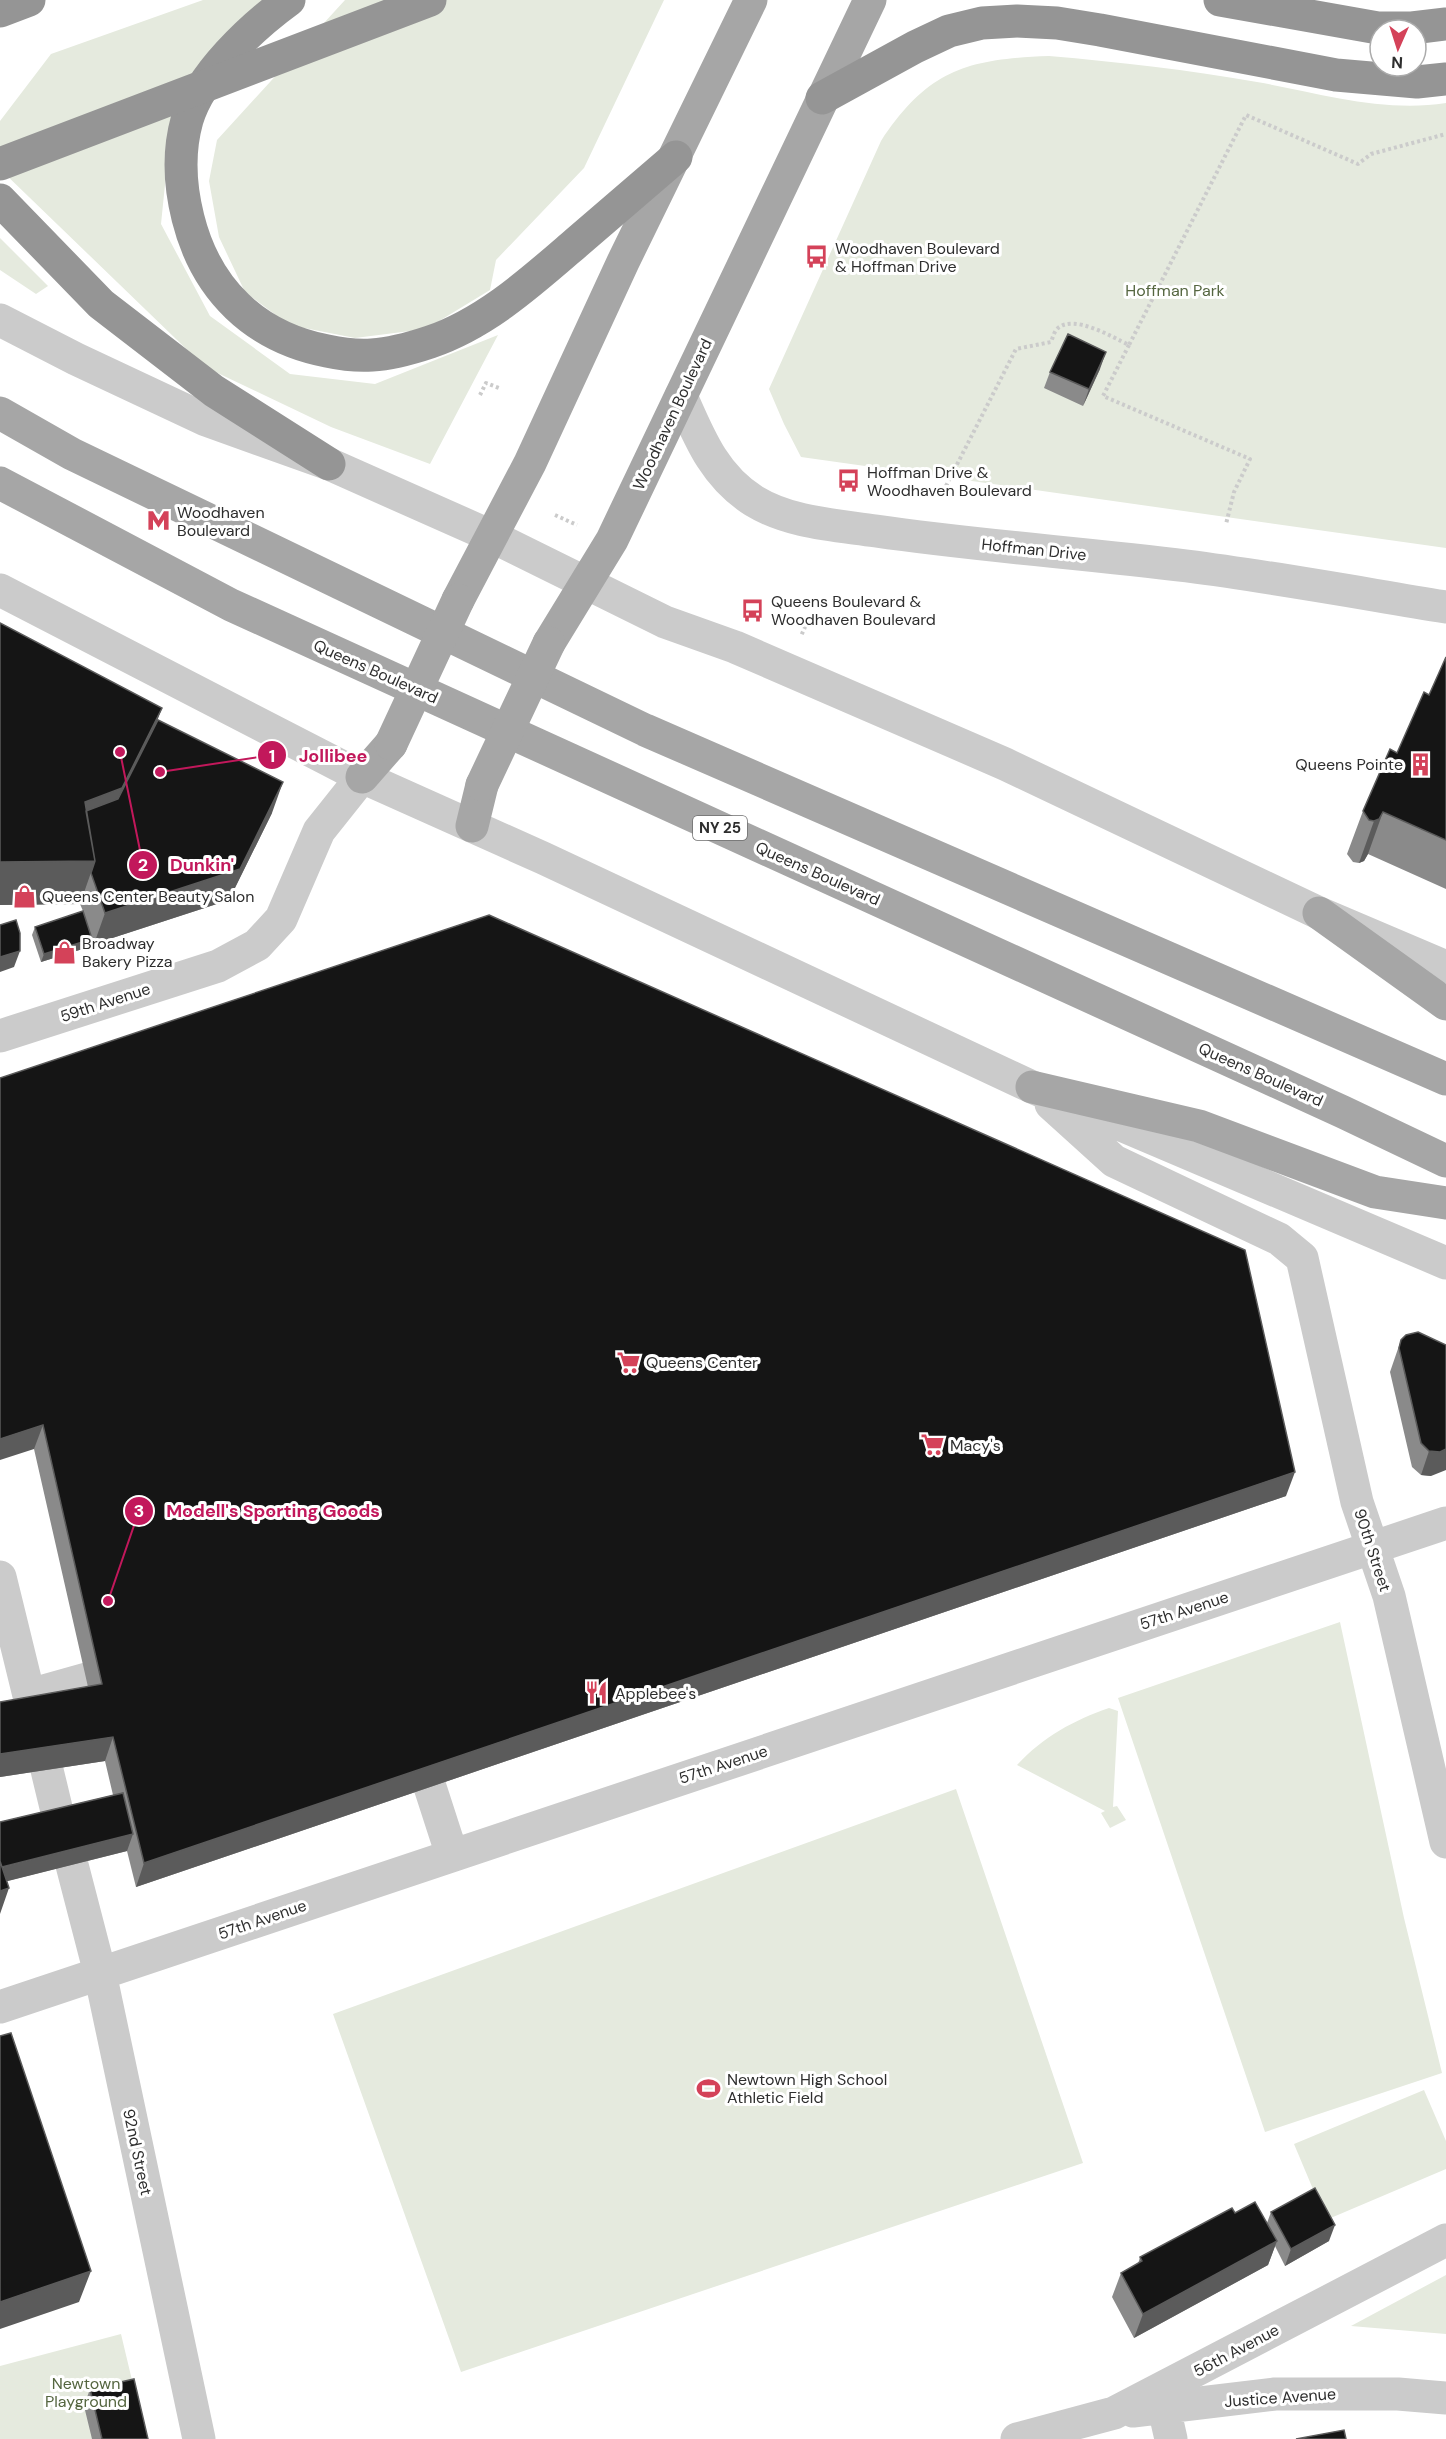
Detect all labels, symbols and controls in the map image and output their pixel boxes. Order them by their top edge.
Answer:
north arrow [1368,18,1428,78]
text: N [1391,52,1404,73]
place label: Woodhaven Boulevard & Hoffman Drive [835,238,1000,277]
bus stop icon: Woodhaven Boulevard & Hoffman Drive [804,244,830,270]
park label: Hoffman Park [1125,280,1225,301]
street label: Woodhaven Boulevard [628,335,717,493]
place label: Hoffman Drive & Woodhaven Boulevard [867,462,1032,501]
bus stop icon: Hoffman Drive & Woodhaven Boulevard [836,468,862,494]
place label: Woodhaven Boulevard [177,502,265,541]
metro station icon: Woodhaven Boulevard [146,508,172,534]
street label: Hoffman Drive [980,534,1088,565]
place label: Queens Boulevard & Woodhaven Boulevard [771,591,936,630]
bus stop icon: Queens Boulevard & Woodhaven Boulevard [740,597,766,623]
street label: Queens Boulevard [310,635,441,708]
callout: Jollibee [257,737,379,773]
text: 1 [269,744,275,768]
text: Jollibee [299,744,368,768]
building icon: Queens Pointe [1408,751,1434,777]
place label: Queens Pointe [1295,754,1403,775]
road number: NY 25 [693,816,747,840]
street label: Queens Boulevard [752,837,883,910]
callout: Dunkin' [128,847,246,883]
text: 2 [138,853,148,877]
text: Dunkin' [170,853,234,877]
shop icon: Queens Center Beauty Salon [11,883,37,909]
place label: Queens Center Beauty Salon [42,886,255,907]
place label: Broadway Bakery Pizza [82,933,172,972]
shop icon: Broadway Bakery Pizza [51,939,77,965]
street label: 59th Avenue [57,978,153,1027]
street label: Queens Boulevard [1195,1038,1326,1111]
supermarket icon: Queens Center [615,1349,641,1375]
place label: Queens Center [646,1352,758,1373]
supermarket icon: Macy's [919,1432,945,1458]
place label: Macy's [950,1435,1001,1456]
callout: Modell's Sporting Goods [124,1493,392,1529]
text: 3 [134,1499,144,1523]
text: Modell's Sporting Goods [166,1499,380,1523]
street label: 90th Street [1349,1506,1396,1594]
street label: 57th Avenue [1137,1586,1231,1635]
restaurant icon: Applebee's [584,1680,610,1706]
place label: Applebee's [615,1683,696,1704]
street label: 57th Avenue [676,1740,770,1789]
street label: 57th Avenue [215,1895,309,1944]
place label: Newtown High School Athletic Field [727,2069,887,2108]
sports icon: Newtown High School Athletic Field [696,2075,722,2101]
street label: 92nd Street [118,2107,157,2197]
street label: 56th Avenue [1190,2319,1283,2382]
park label: Newtown Playground [45,2373,127,2412]
street label: Justice Avenue [1224,2383,1337,2412]

